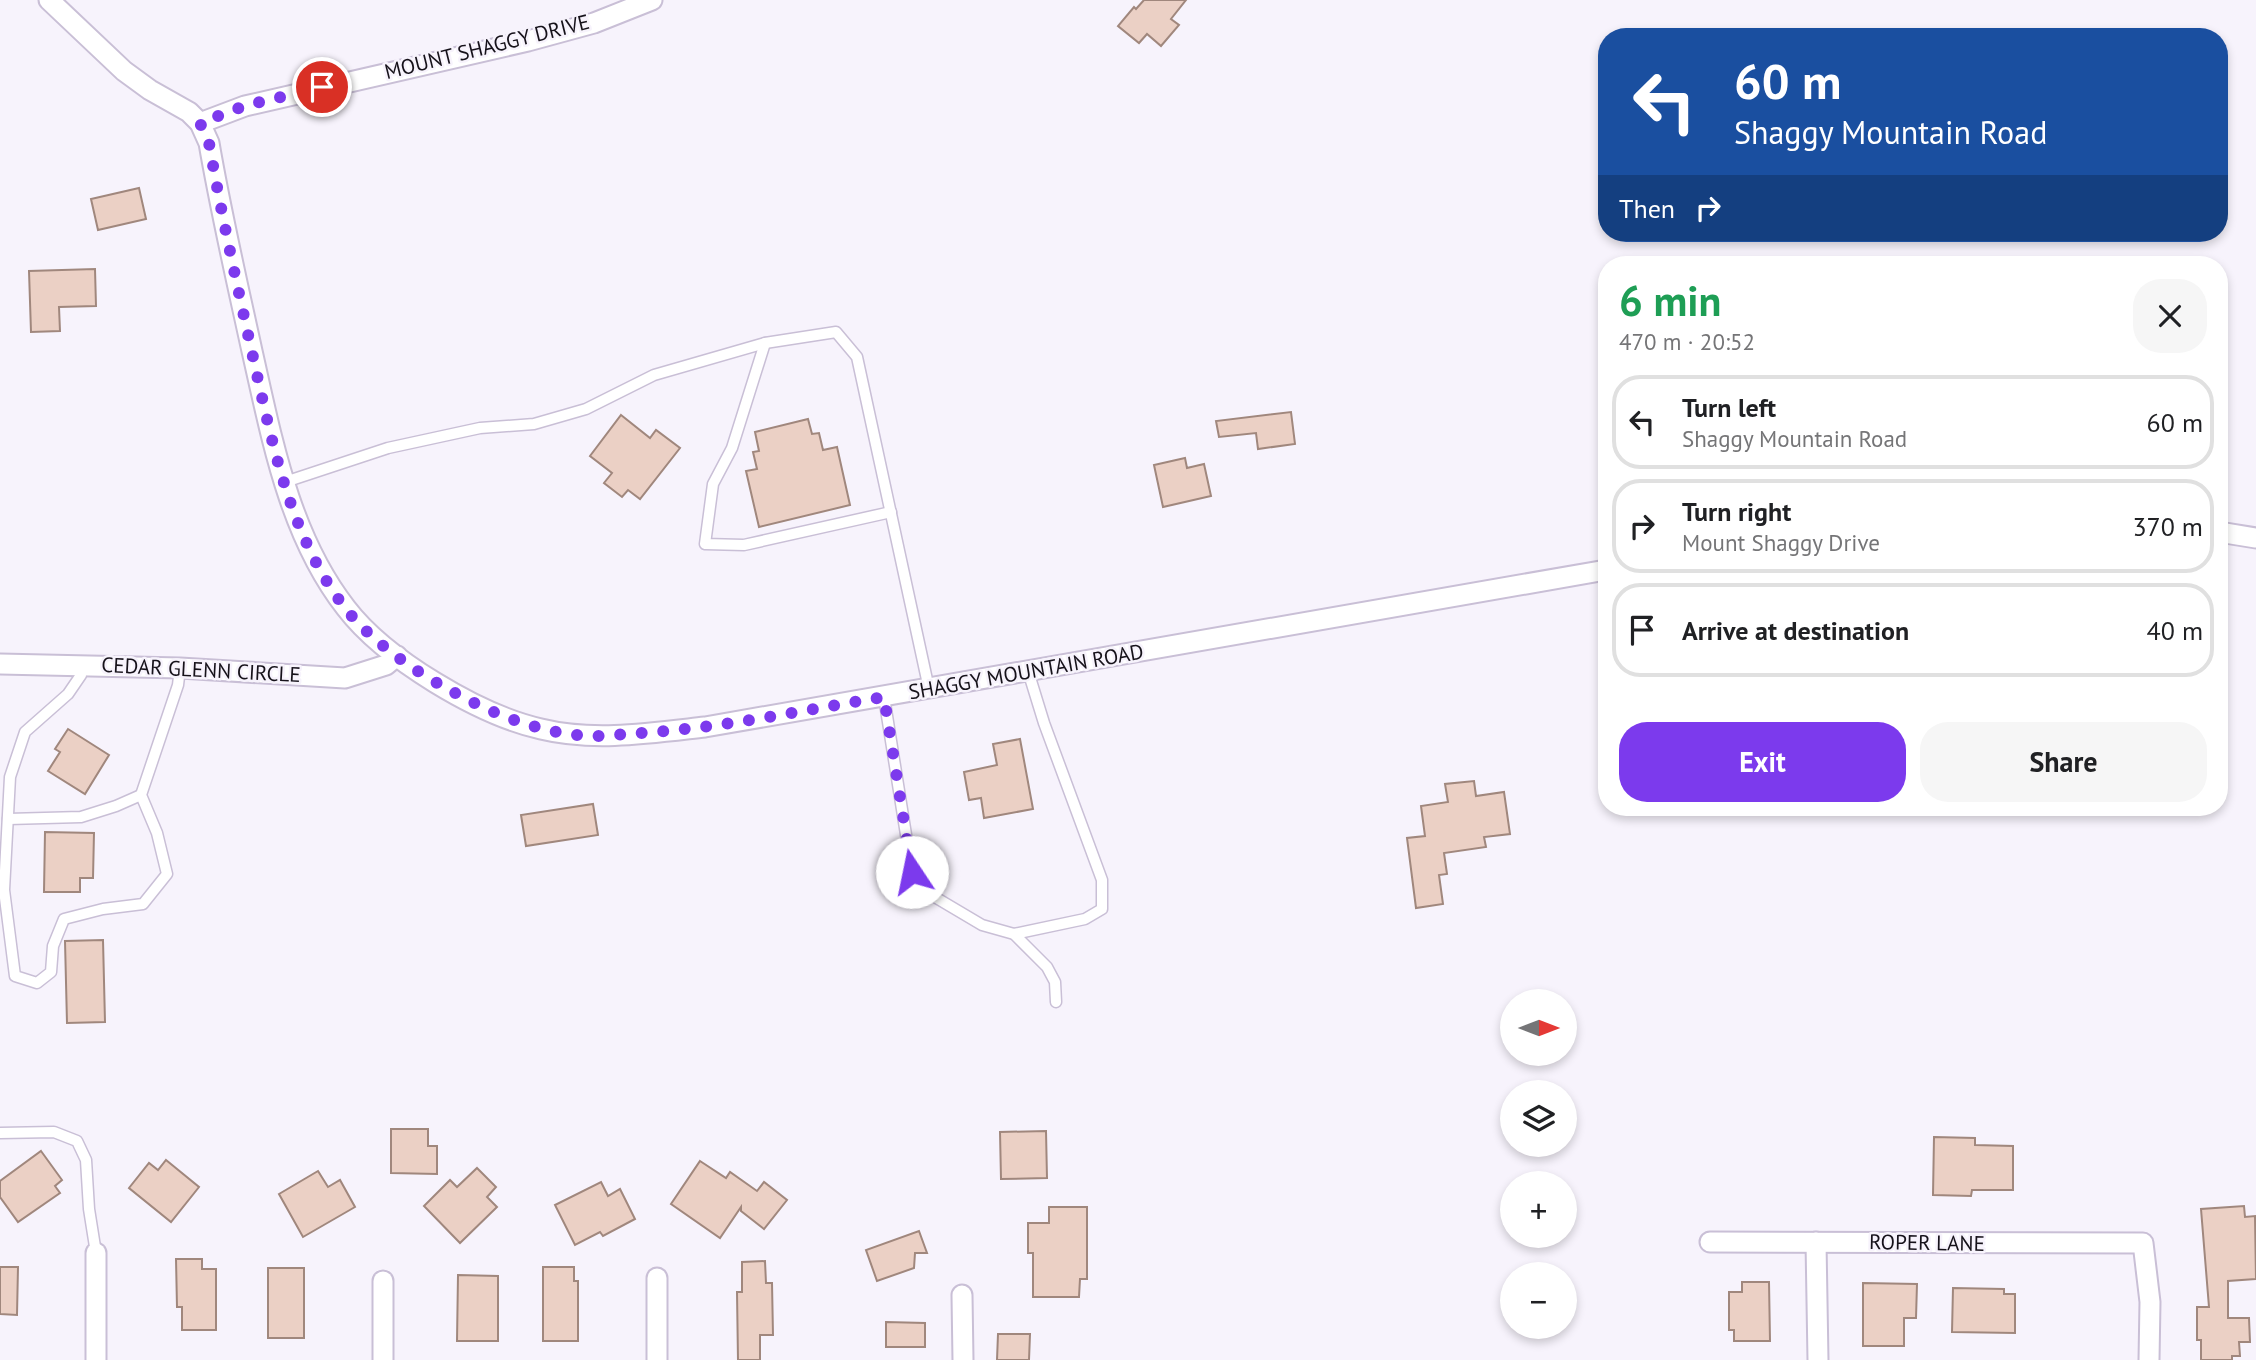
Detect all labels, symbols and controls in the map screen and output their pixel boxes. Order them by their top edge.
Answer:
street label: MOUNT SHAGGY DRIVE [382,8,592,85]
text: 60 m [1734,49,1841,113]
icon: left [1619,56,1710,147]
pin [292,57,352,117]
icon: arrive [303,68,341,106]
text: Shaggy Mountain Road [1734,111,2047,153]
icon: right [1689,189,1727,227]
text: Then [1619,192,1675,225]
text: 6 min [1619,273,1721,328]
button: close [2133,279,2207,353]
text: 470 m · 20:52 [1619,327,1755,356]
text: Turn left [1682,391,1776,424]
icon: left [1623,403,1661,441]
text: 60 m [2147,406,2203,439]
text: Shaggy Mountain Road [1682,424,1907,453]
text: Turn right [1682,495,1791,528]
icon: right [1623,507,1661,545]
text: 370 m [2132,510,2203,543]
text: Mount Shaggy Drive [1682,528,1880,557]
icon: arrive [1623,611,1661,649]
text: Arrive at destination [1682,614,1909,647]
text: 40 m [2147,614,2203,647]
street label: SHAGGY MOUNTAIN ROAD [906,638,1146,705]
street label: CEDAR GLENN CIRCLE [101,651,301,688]
button: Exit [1619,722,1906,802]
button: Share [1920,722,2207,802]
position arrow [875,835,949,909]
north arrow [1500,989,1577,1066]
map controls [1500,989,1577,1339]
button: layers [1500,1080,1577,1157]
button: + [1500,1171,1577,1248]
street label: ROPER LANE [1869,1228,1985,1257]
button: − [1500,1262,1577,1339]

